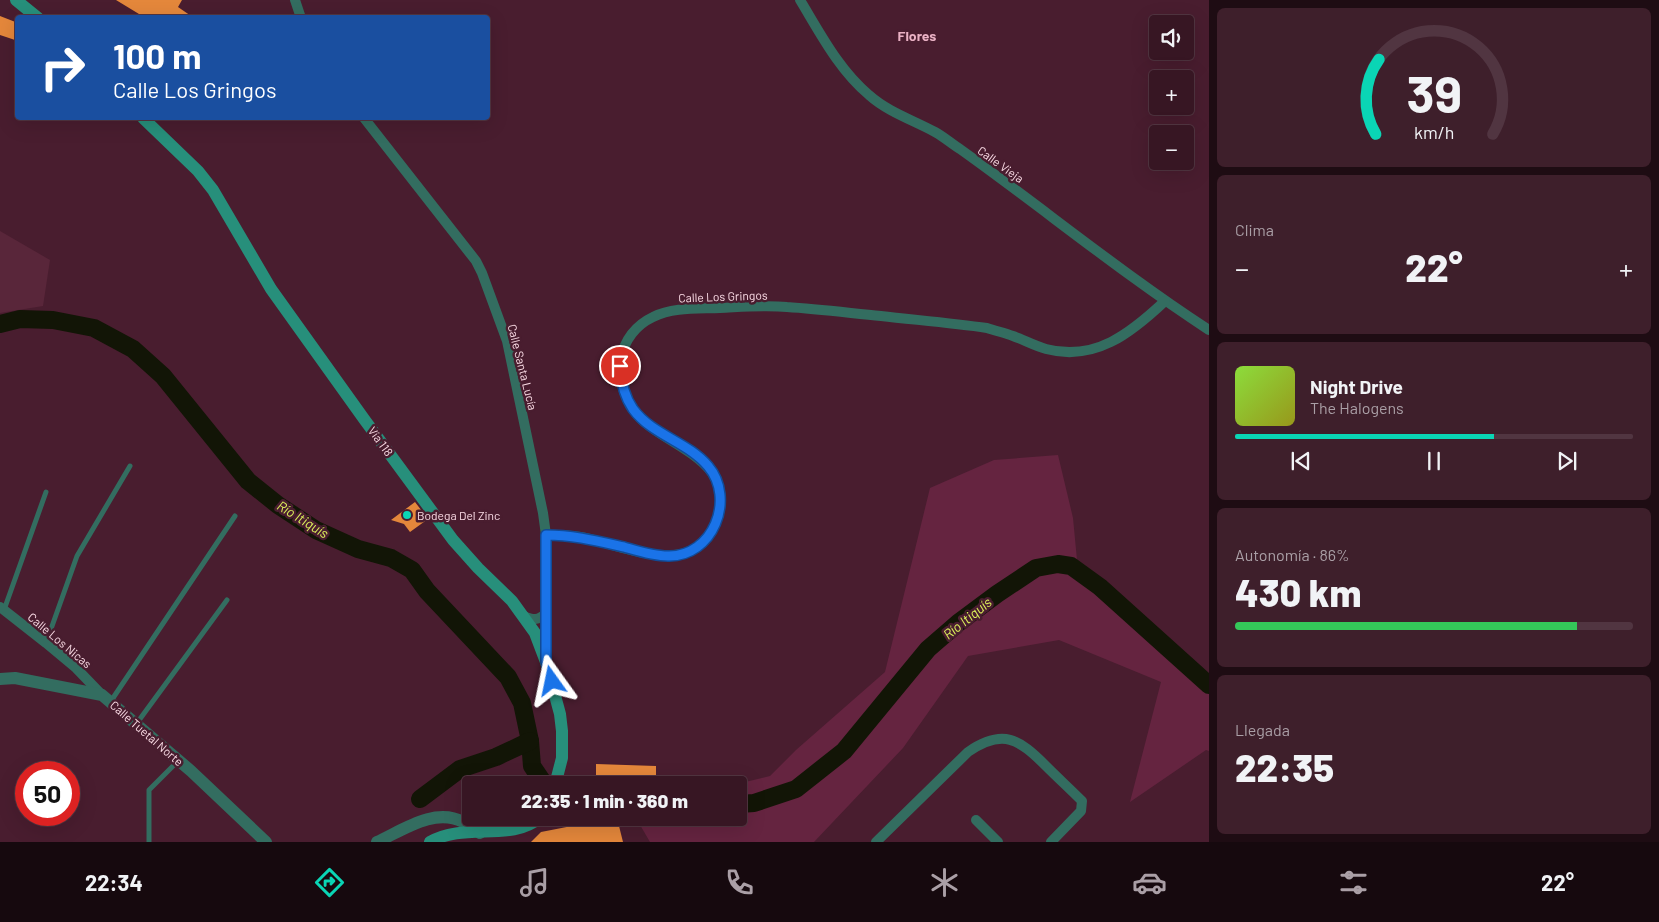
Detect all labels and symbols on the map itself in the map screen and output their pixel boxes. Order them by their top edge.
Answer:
district label: Flores [898,27,936,44]
street label: Calle Vieja [975,143,1027,185]
street label: Calle Los Gringos [678,287,768,305]
street label: Calle Santa Lucía [506,322,540,412]
pin [599,345,641,387]
street label: Vía 118 [366,424,396,458]
water label: Río Itiquís [274,497,332,542]
place label: Bodega Del Zinc [417,508,500,522]
marker: Bodega Del Zinc [401,509,413,521]
water label: Río Itiquís [939,593,995,643]
street label: Calle Los Nicas [25,609,95,671]
position arrow [525,654,577,706]
street label: Calle Tuetal Norte [108,697,186,769]
speed limit sign: 50 [15,761,80,826]

